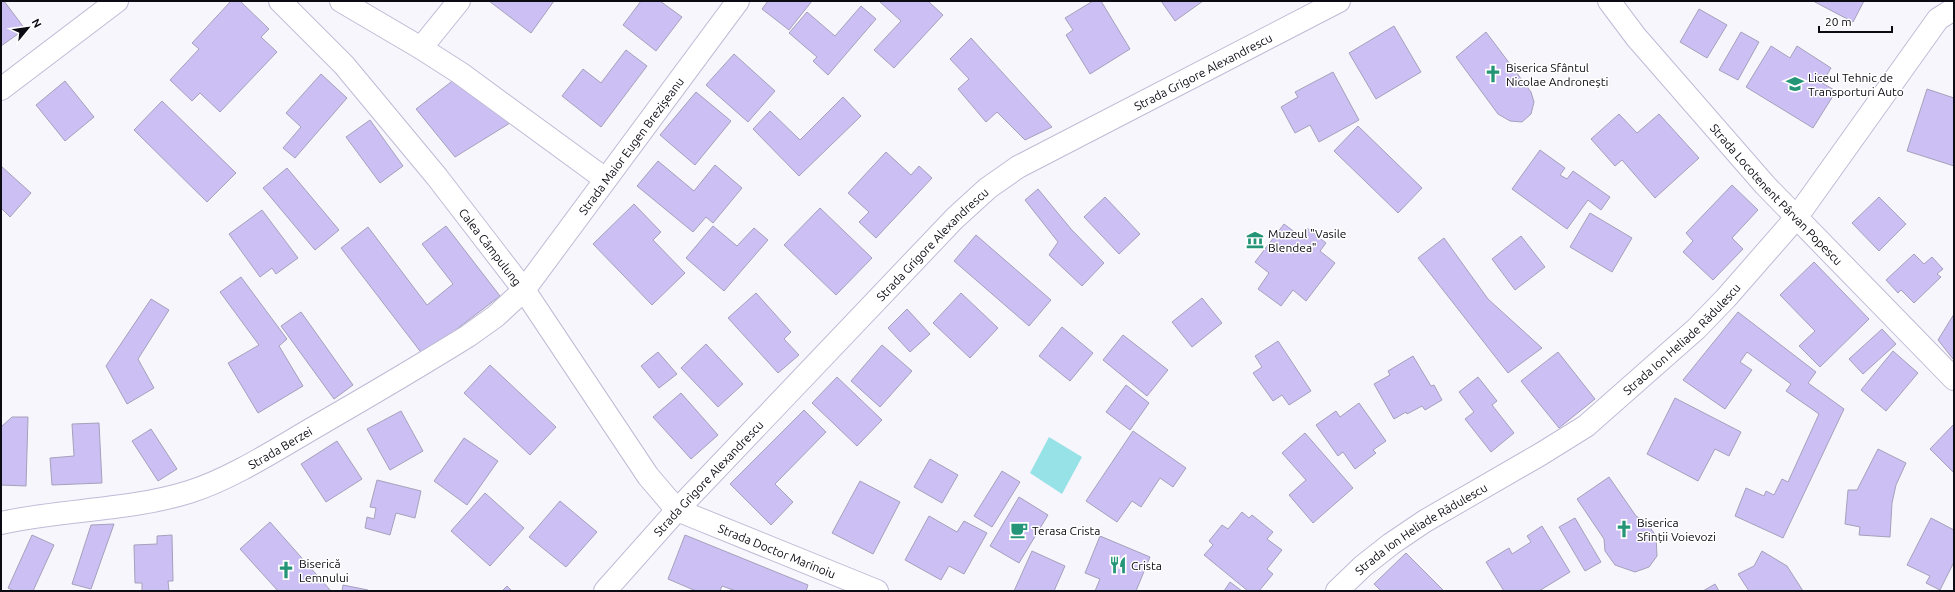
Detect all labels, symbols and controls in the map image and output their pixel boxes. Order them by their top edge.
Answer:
north arrow [8,8,48,48]
scale bar [1819,8,1892,34]
text: 20 m [1825,15,1852,28]
text: N [30,17,44,30]
street label: Strada Grigore Alexandrescu [1132,30,1274,112]
place label: Biserica Sfântul Nicolae Andronești [1506,61,1608,88]
church icon: Biserica Sfântul Nicolae Andronești [1483,64,1503,84]
place label: Liceul Tehnic de Transporturi Auto [1808,71,1904,98]
school or university icon: Liceul Tehnic de Transporturi Auto [1785,74,1805,94]
street label: Strada Maior Eugen Brezișeanu [576,75,686,217]
street label: Strada Locotenent Pârvan Popescu [1708,121,1845,267]
street label: Strada Grigore Alexandrescu [874,185,991,303]
street label: Calea Câmpulung [457,206,524,288]
place label: Muzeul "Vasile Blendea" [1268,227,1347,254]
museum icon: Muzeul "Vasile Blendea" [1245,230,1265,250]
street label: Strada Ion Heliade Rădulescu [1620,281,1742,397]
street label: Strada Grigore Alexandrescu [651,418,765,538]
street label: Strada Berzei [246,424,314,471]
street label: Strada Ion Heliade Rădulescu [1352,480,1489,577]
place label: Biserica Sfinții Voievozi [1637,516,1716,543]
church icon: Biserica Sfinții Voievozi [1614,519,1634,539]
cafe icon: Terasa Crista [1009,520,1029,540]
street label: Strada Doctor Marinoiu [716,521,838,580]
place label: Terasa Crista [1032,524,1100,537]
restaurant icon: Crista [1108,555,1128,575]
place label: Biserică Lemnului [299,557,349,584]
place label: Crista [1131,559,1162,572]
church icon: Biserică Lemnului [276,560,296,580]

